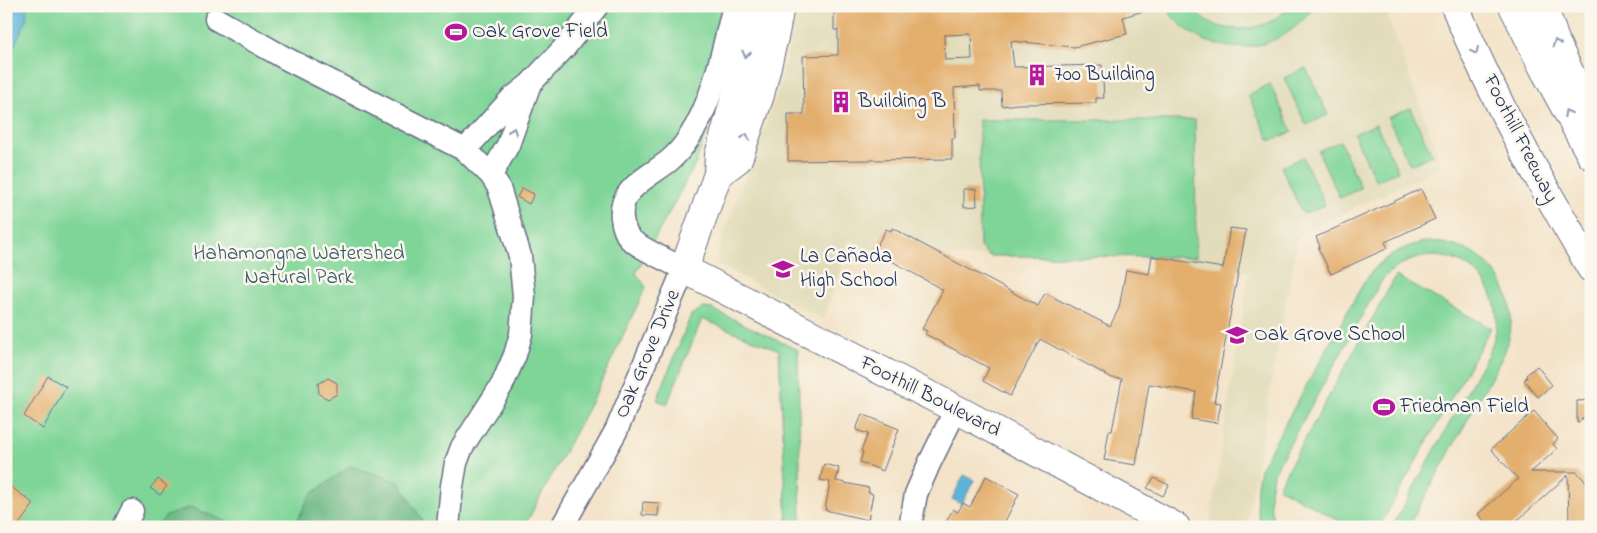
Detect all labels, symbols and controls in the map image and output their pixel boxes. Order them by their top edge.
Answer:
place label: Oak Grove Field [472,17,608,47]
sports icon: Oak Grove Field [443,19,469,45]
one-way arrow [1552,39,1562,47]
one-way arrow [1469,46,1479,55]
one-way arrow [741,49,752,58]
place label: 700 Building [1054,60,1155,92]
building icon: 700 Building [1024,62,1050,88]
street label: Foothill Freeway [1472,69,1565,209]
place label: Building B [857,87,946,119]
building icon: Building B [828,89,854,115]
one-way arrow [1563,109,1573,118]
one-way arrow [507,127,517,136]
one-way arrow [740,133,750,141]
park label: Hahamongna Watershed Natural Park [193,239,405,293]
place label: La Cañada High School [800,242,897,298]
school or university icon: La Cañada High School [770,256,796,282]
street label: Oak Grove Drive [607,284,689,423]
place label: Oak Grove School [1254,320,1405,350]
school or university icon: Oak Grove School [1224,322,1250,348]
street label: Foothill Boulevard [854,348,1006,445]
place label: Friedman Field [1399,392,1529,422]
sports icon: Friedman Field [1371,394,1397,420]

